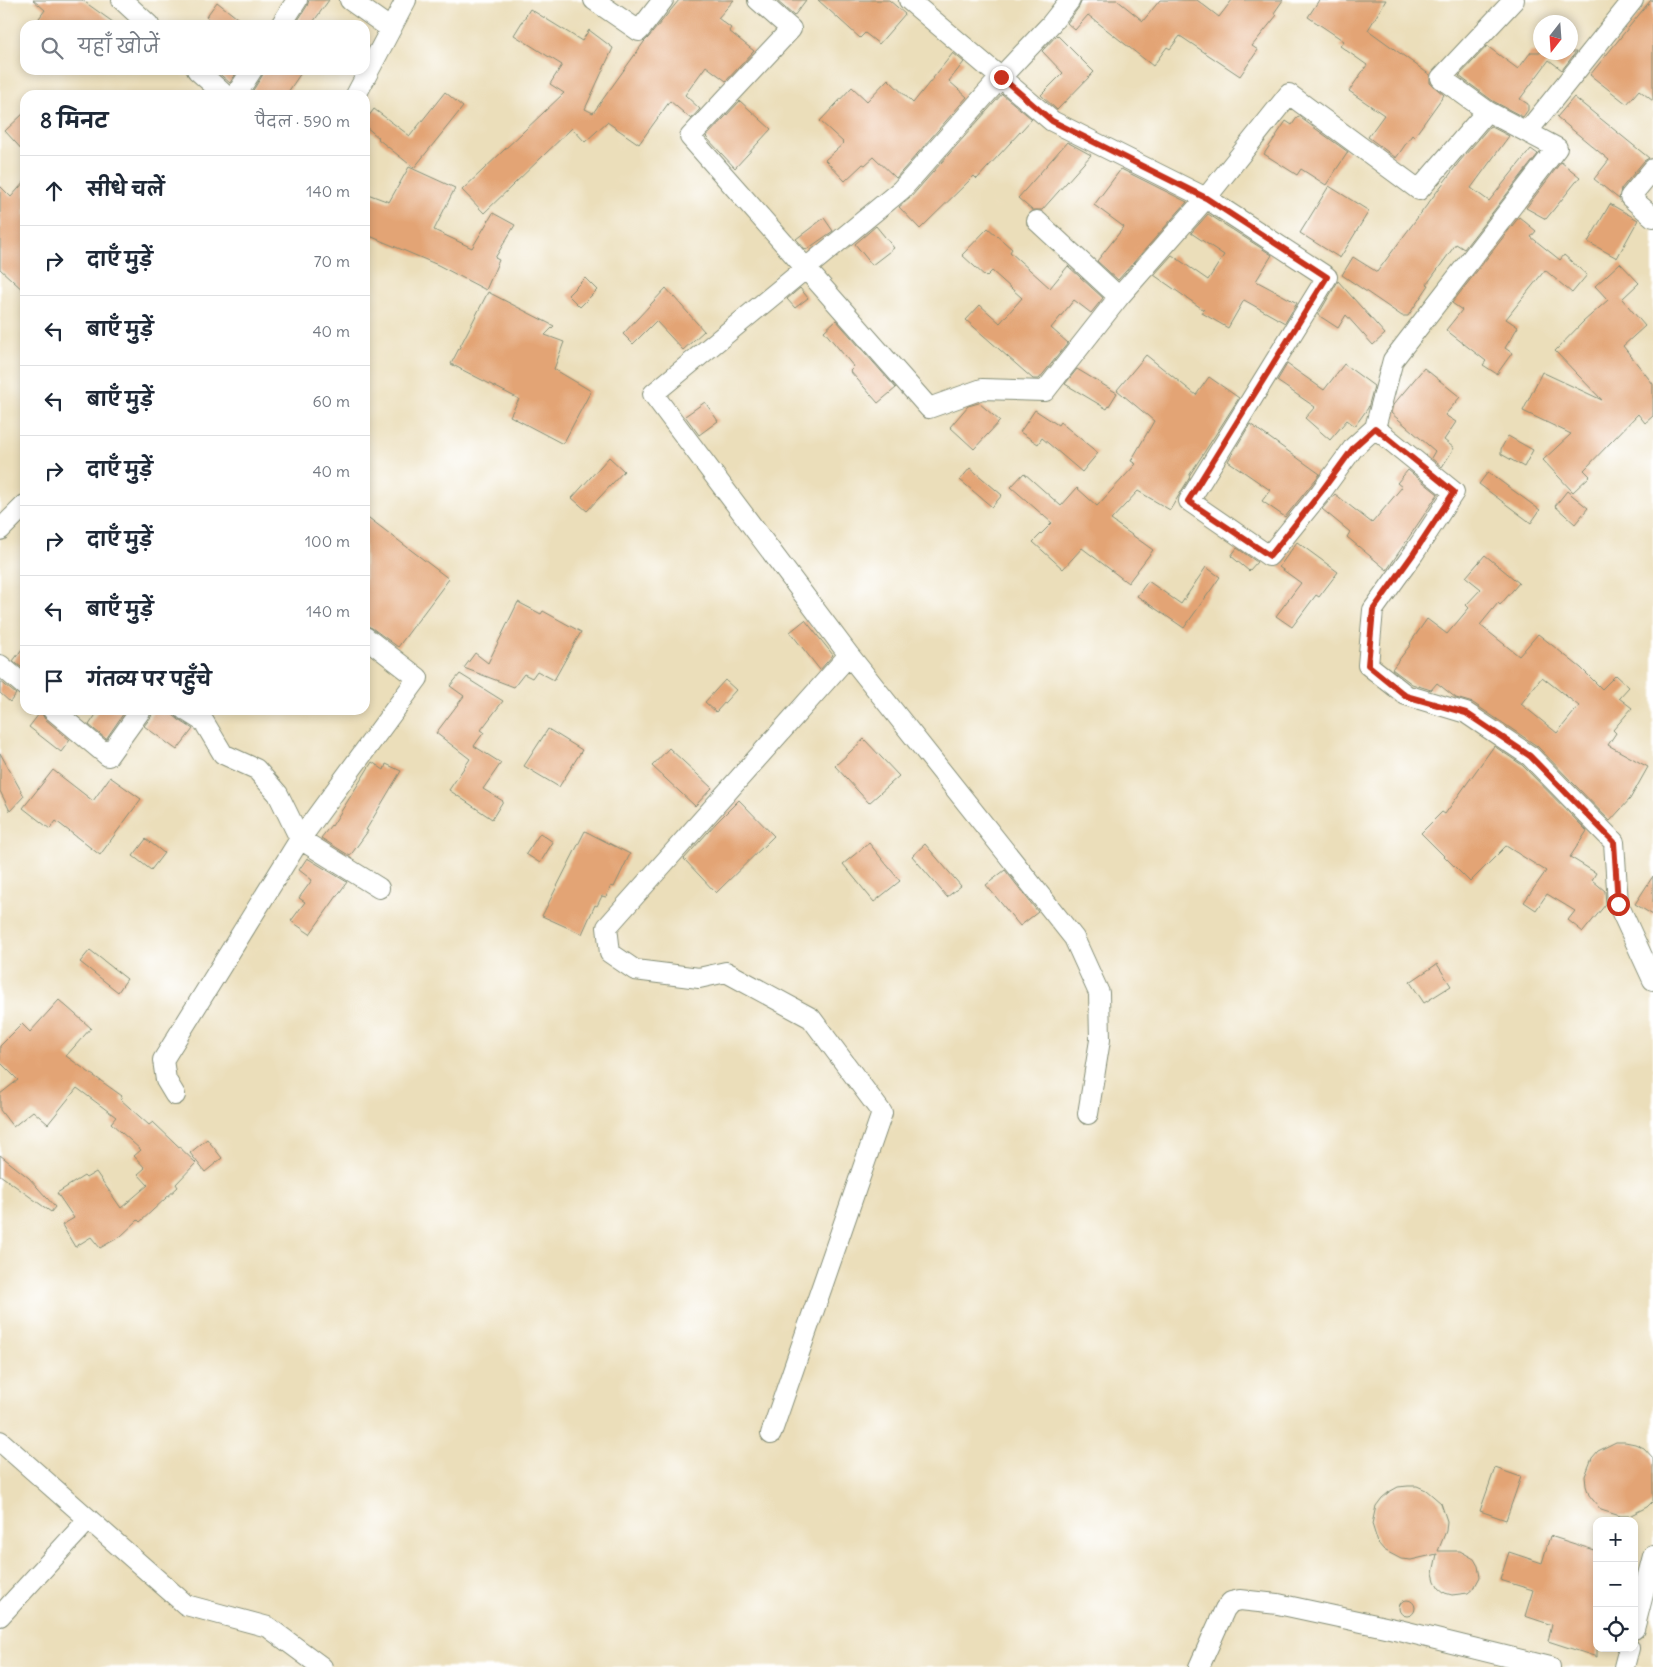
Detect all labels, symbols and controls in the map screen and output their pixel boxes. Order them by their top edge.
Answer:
north arrow [1533,15,1578,60]
search box [20,20,370,75]
icon: search [38,34,66,62]
text: यहाँ खोजें [78,34,159,58]
route end [990,66,1013,89]
text: 8 मिनट [40,107,108,134]
text: पैदल · 590 m [255,111,350,131]
icon: ahead [40,177,68,205]
text: सीधे चलें [87,177,164,201]
text: 140 m [306,181,350,201]
icon: right [40,247,68,275]
text: दाएँ मुड़ें [87,247,153,271]
text: 70 m [314,251,350,271]
icon: left [40,317,68,345]
text: बाएँ मुड़ें [87,317,153,341]
text: 40 m [312,321,350,341]
icon: left [40,387,68,415]
text: बाएँ मुड़ें [87,387,153,411]
text: 60 m [312,391,350,411]
icon: right [40,457,68,485]
text: दाएँ मुड़ें [87,457,153,481]
text: 40 m [312,461,350,481]
icon: right [40,527,68,555]
text: दाएँ मुड़ें [87,527,153,551]
text: 100 m [305,531,350,551]
icon: left [40,597,68,625]
text: बाएँ मुड़ें [87,597,153,621]
text: 140 m [306,601,350,621]
icon: arrive [40,667,68,695]
text: गंतव्य पर पहुँचे [87,667,212,691]
route start [1607,893,1630,916]
map controls [1593,1517,1638,1652]
button: + [1593,1517,1638,1562]
button: − [1593,1562,1638,1607]
button: locate [1593,1607,1638,1652]

